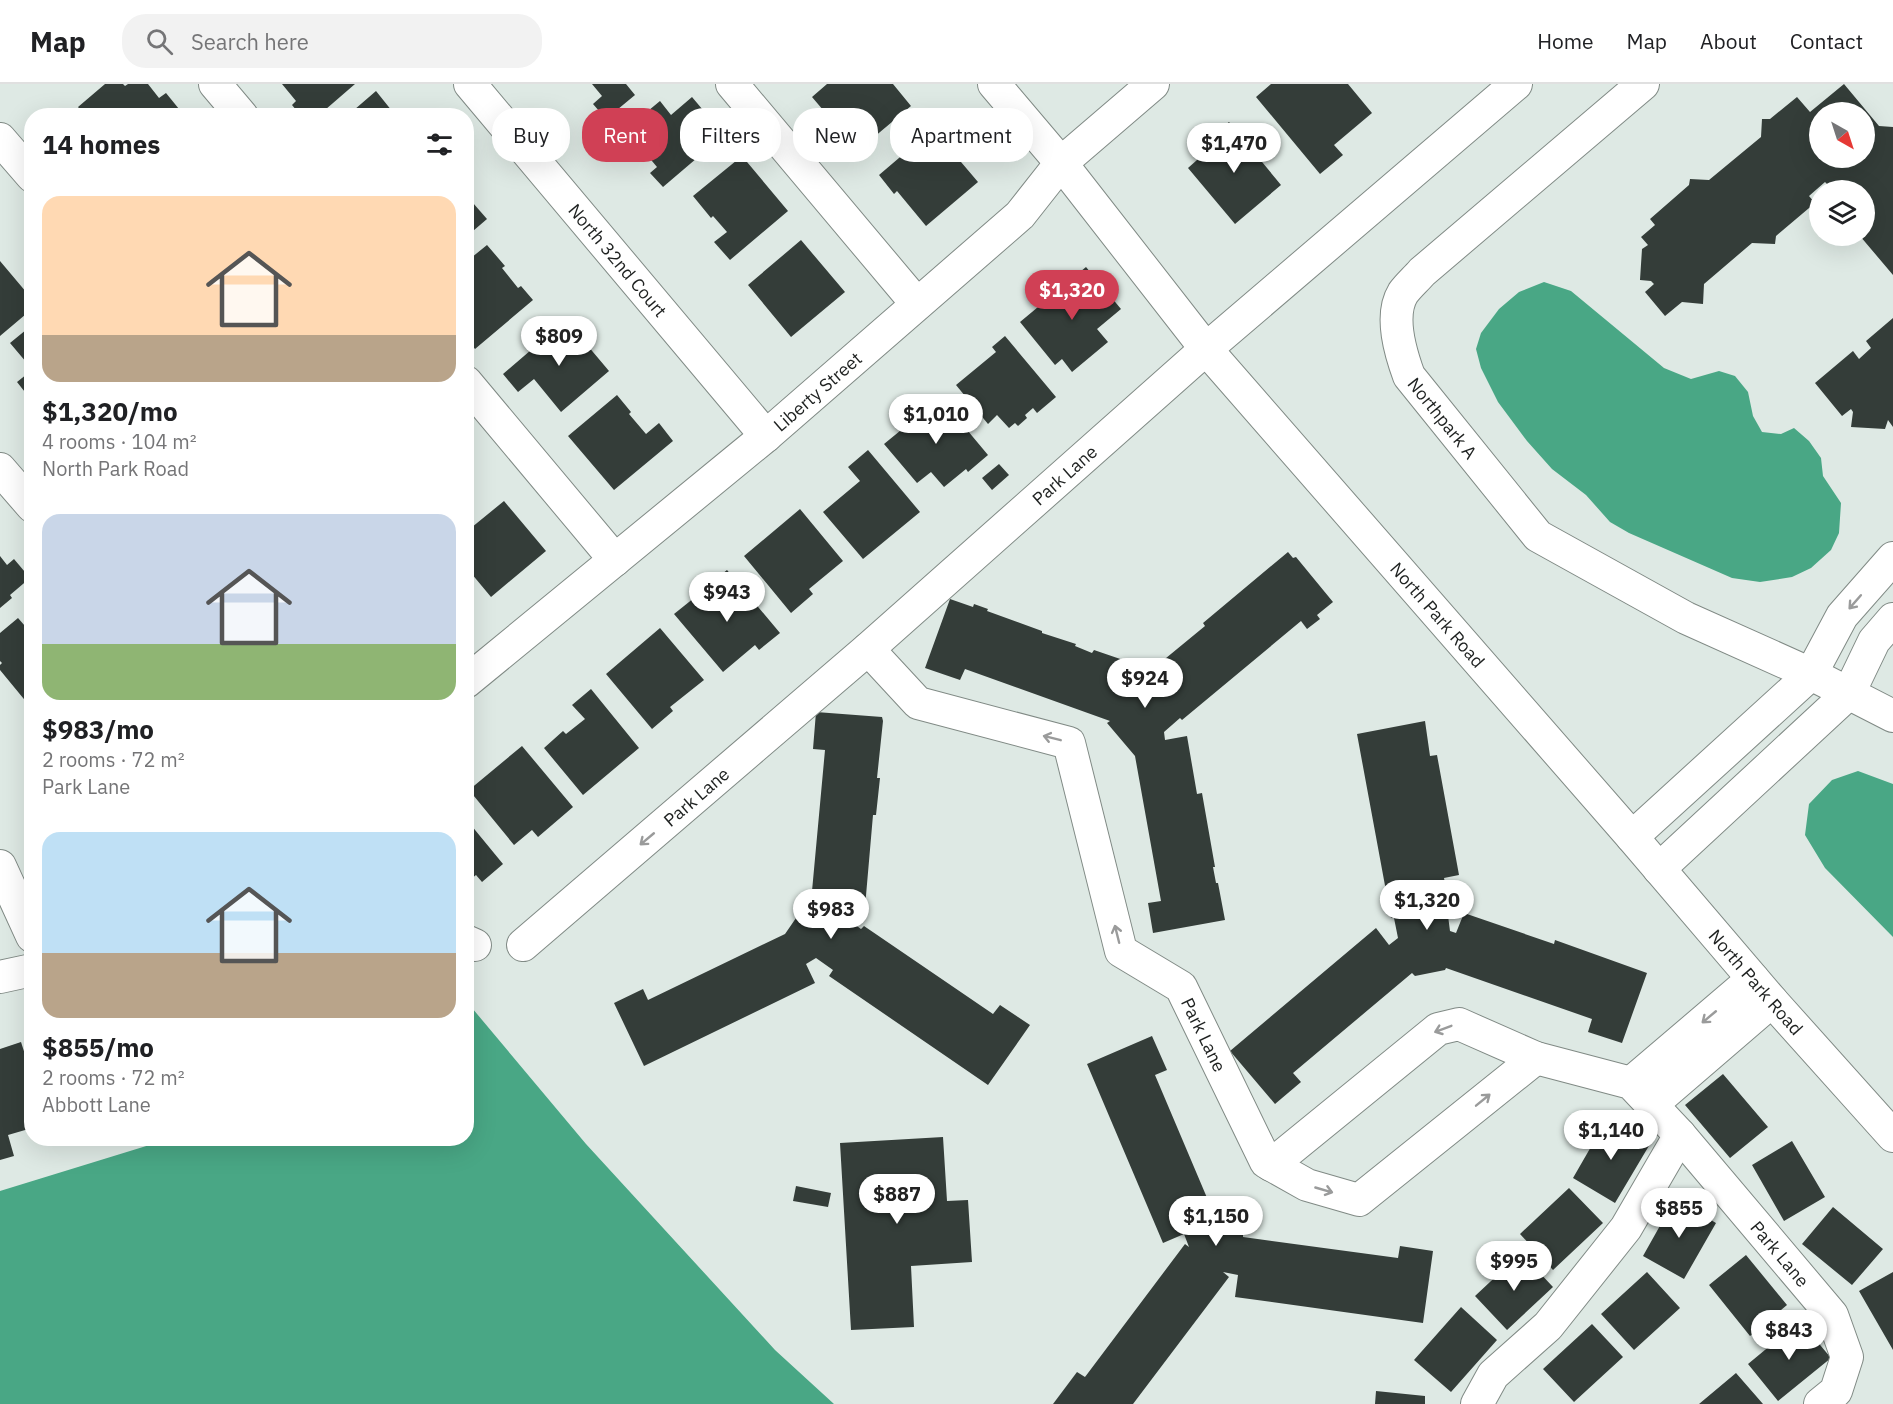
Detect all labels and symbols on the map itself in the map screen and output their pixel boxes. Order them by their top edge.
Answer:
north arrow [1809,102,1875,168]
pin: $1,470 [1185,123,1283,174]
street label: North 32nd Court [564,199,672,322]
pin: $1,320 [1023,270,1121,321]
pin: $809 [523,316,595,367]
street label: Liberty Street [768,347,866,436]
street label: Northpark A [1403,373,1483,464]
pin: $1,010 [887,394,985,445]
street label: Park Lane [1027,440,1102,510]
street label: North Park Road [1386,557,1490,672]
pin: $943 [691,572,763,623]
one-way arrow [1848,594,1861,610]
pin: $924 [1109,658,1181,709]
one-way arrow [1042,732,1061,743]
street label: Park Lane [658,762,734,831]
one-way arrow [640,832,655,846]
pin: $1,320 [1378,880,1476,931]
pin: $983 [795,889,867,940]
street label: North Park Road [1704,924,1808,1040]
one-way arrow [1111,925,1123,944]
street label: Park Lane [1176,994,1232,1075]
one-way arrow [1702,1010,1717,1024]
one-way arrow [1435,1025,1453,1036]
one-way arrow [1475,1094,1491,1107]
pin: $1,140 [1562,1110,1660,1161]
pin: $887 [861,1174,933,1225]
one-way arrow [1314,1185,1333,1196]
pin: $855 [1643,1188,1715,1239]
pin: $1,150 [1167,1196,1265,1247]
street label: Park Lane [1746,1216,1815,1291]
pin: $995 [1478,1241,1550,1292]
pin: $843 [1753,1310,1825,1361]

